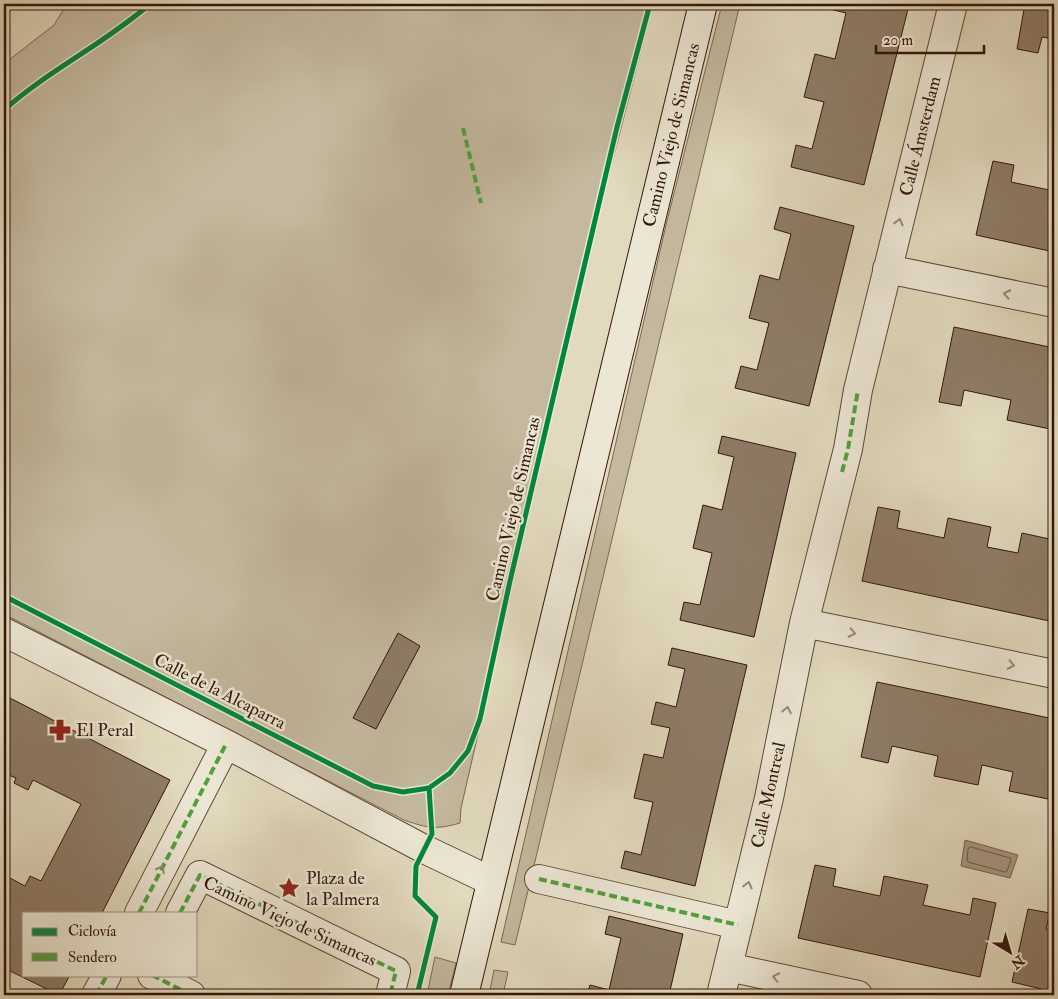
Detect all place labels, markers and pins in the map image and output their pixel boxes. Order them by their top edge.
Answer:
pharmacy icon: El Peral [47,717,73,743]
place label: El Peral [76,719,134,742]
place label: Plaza de la Palmera [306,867,380,911]
place icon: Plaza de la Palmera [276,875,302,901]

